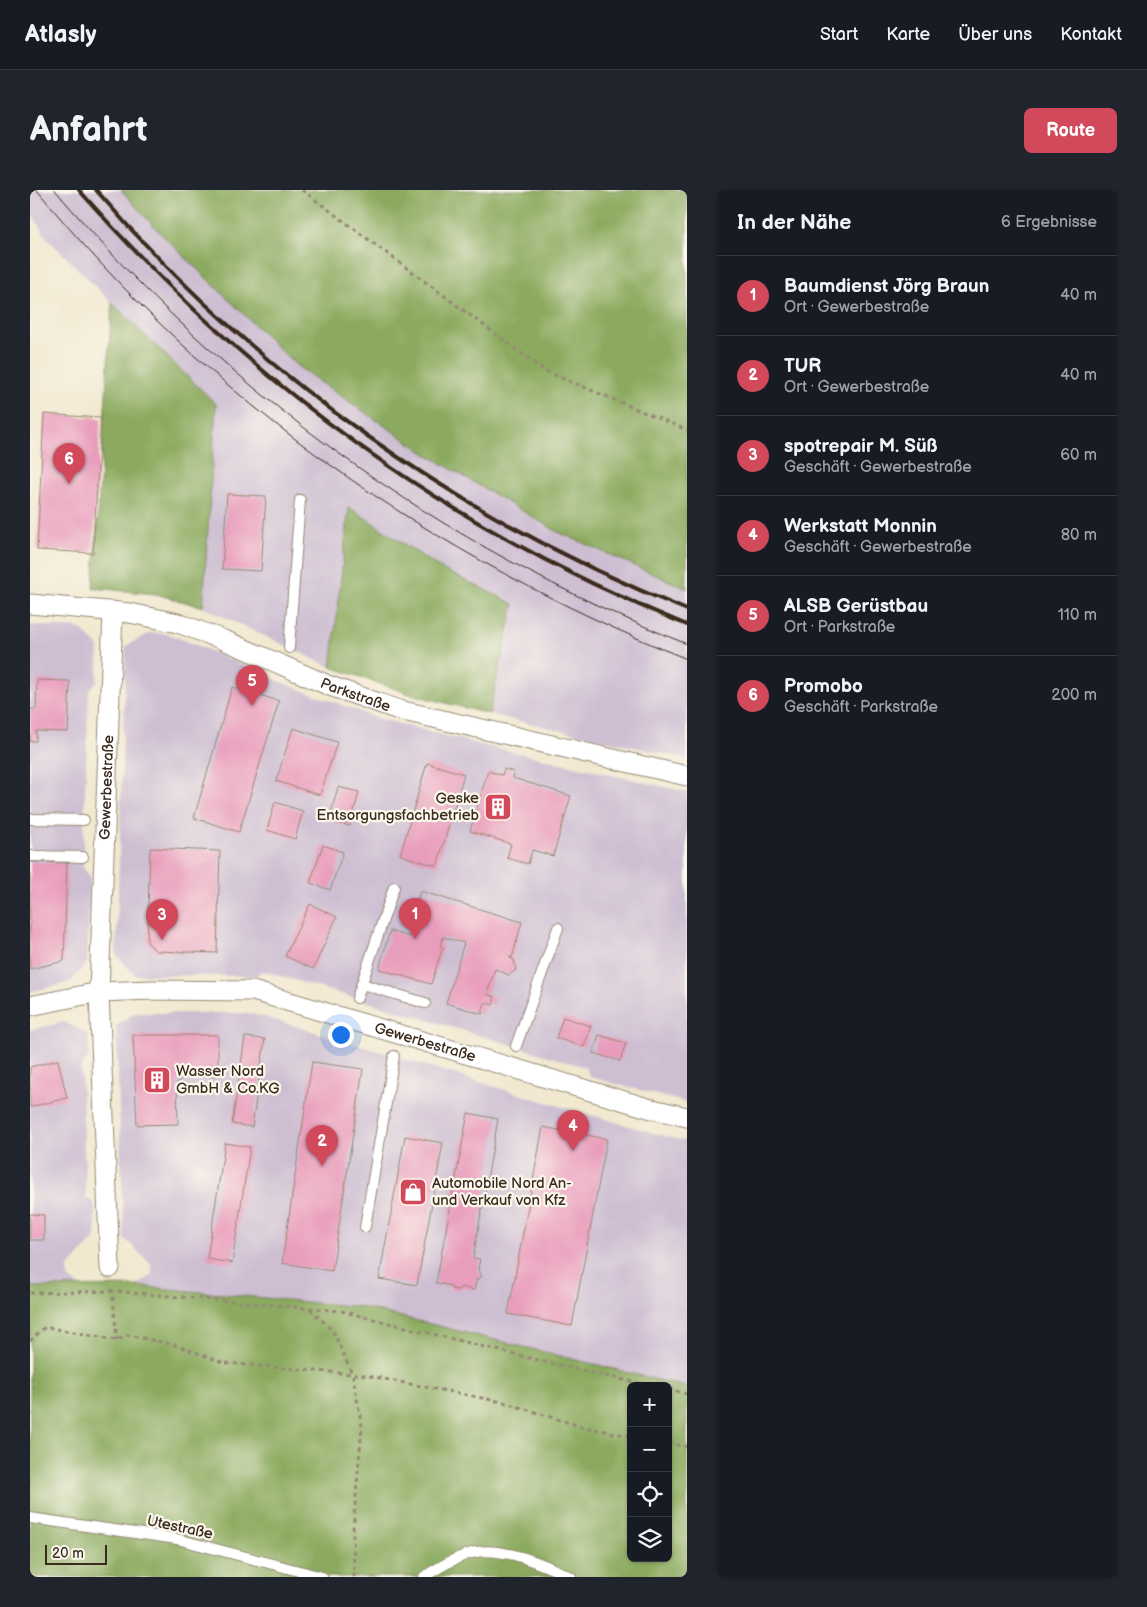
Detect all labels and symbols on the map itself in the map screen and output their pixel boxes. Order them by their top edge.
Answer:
pin: 6 [53,443,85,484]
pin: 5 [236,665,268,706]
street label: Parkstraße [317,674,393,716]
street label: Gewerbestraße [96,735,118,840]
place label: Geske Entsorgungsfachbetrieb [316,789,480,825]
building icon: Geske Entsorgungsfachbetrieb [483,792,513,822]
pin: 1 [399,898,431,939]
pin: 3 [146,899,178,940]
street label: Gewerbestraße [372,1018,478,1066]
your location [328,1022,354,1048]
place label: Wasser Nord GmbH & Co.KG [176,1062,280,1098]
building icon: Wasser Nord GmbH & Co.KG [142,1065,172,1095]
pin: 4 [557,1110,589,1151]
pin: 2 [306,1125,338,1166]
place label: Automobile Nord An- und Verkauf von Kfz [432,1174,572,1210]
shop icon: Automobile Nord An- und Verkauf von Kfz [398,1177,428,1207]
street label: Utestraße [145,1511,215,1544]
scale bar [45,1542,108,1565]

